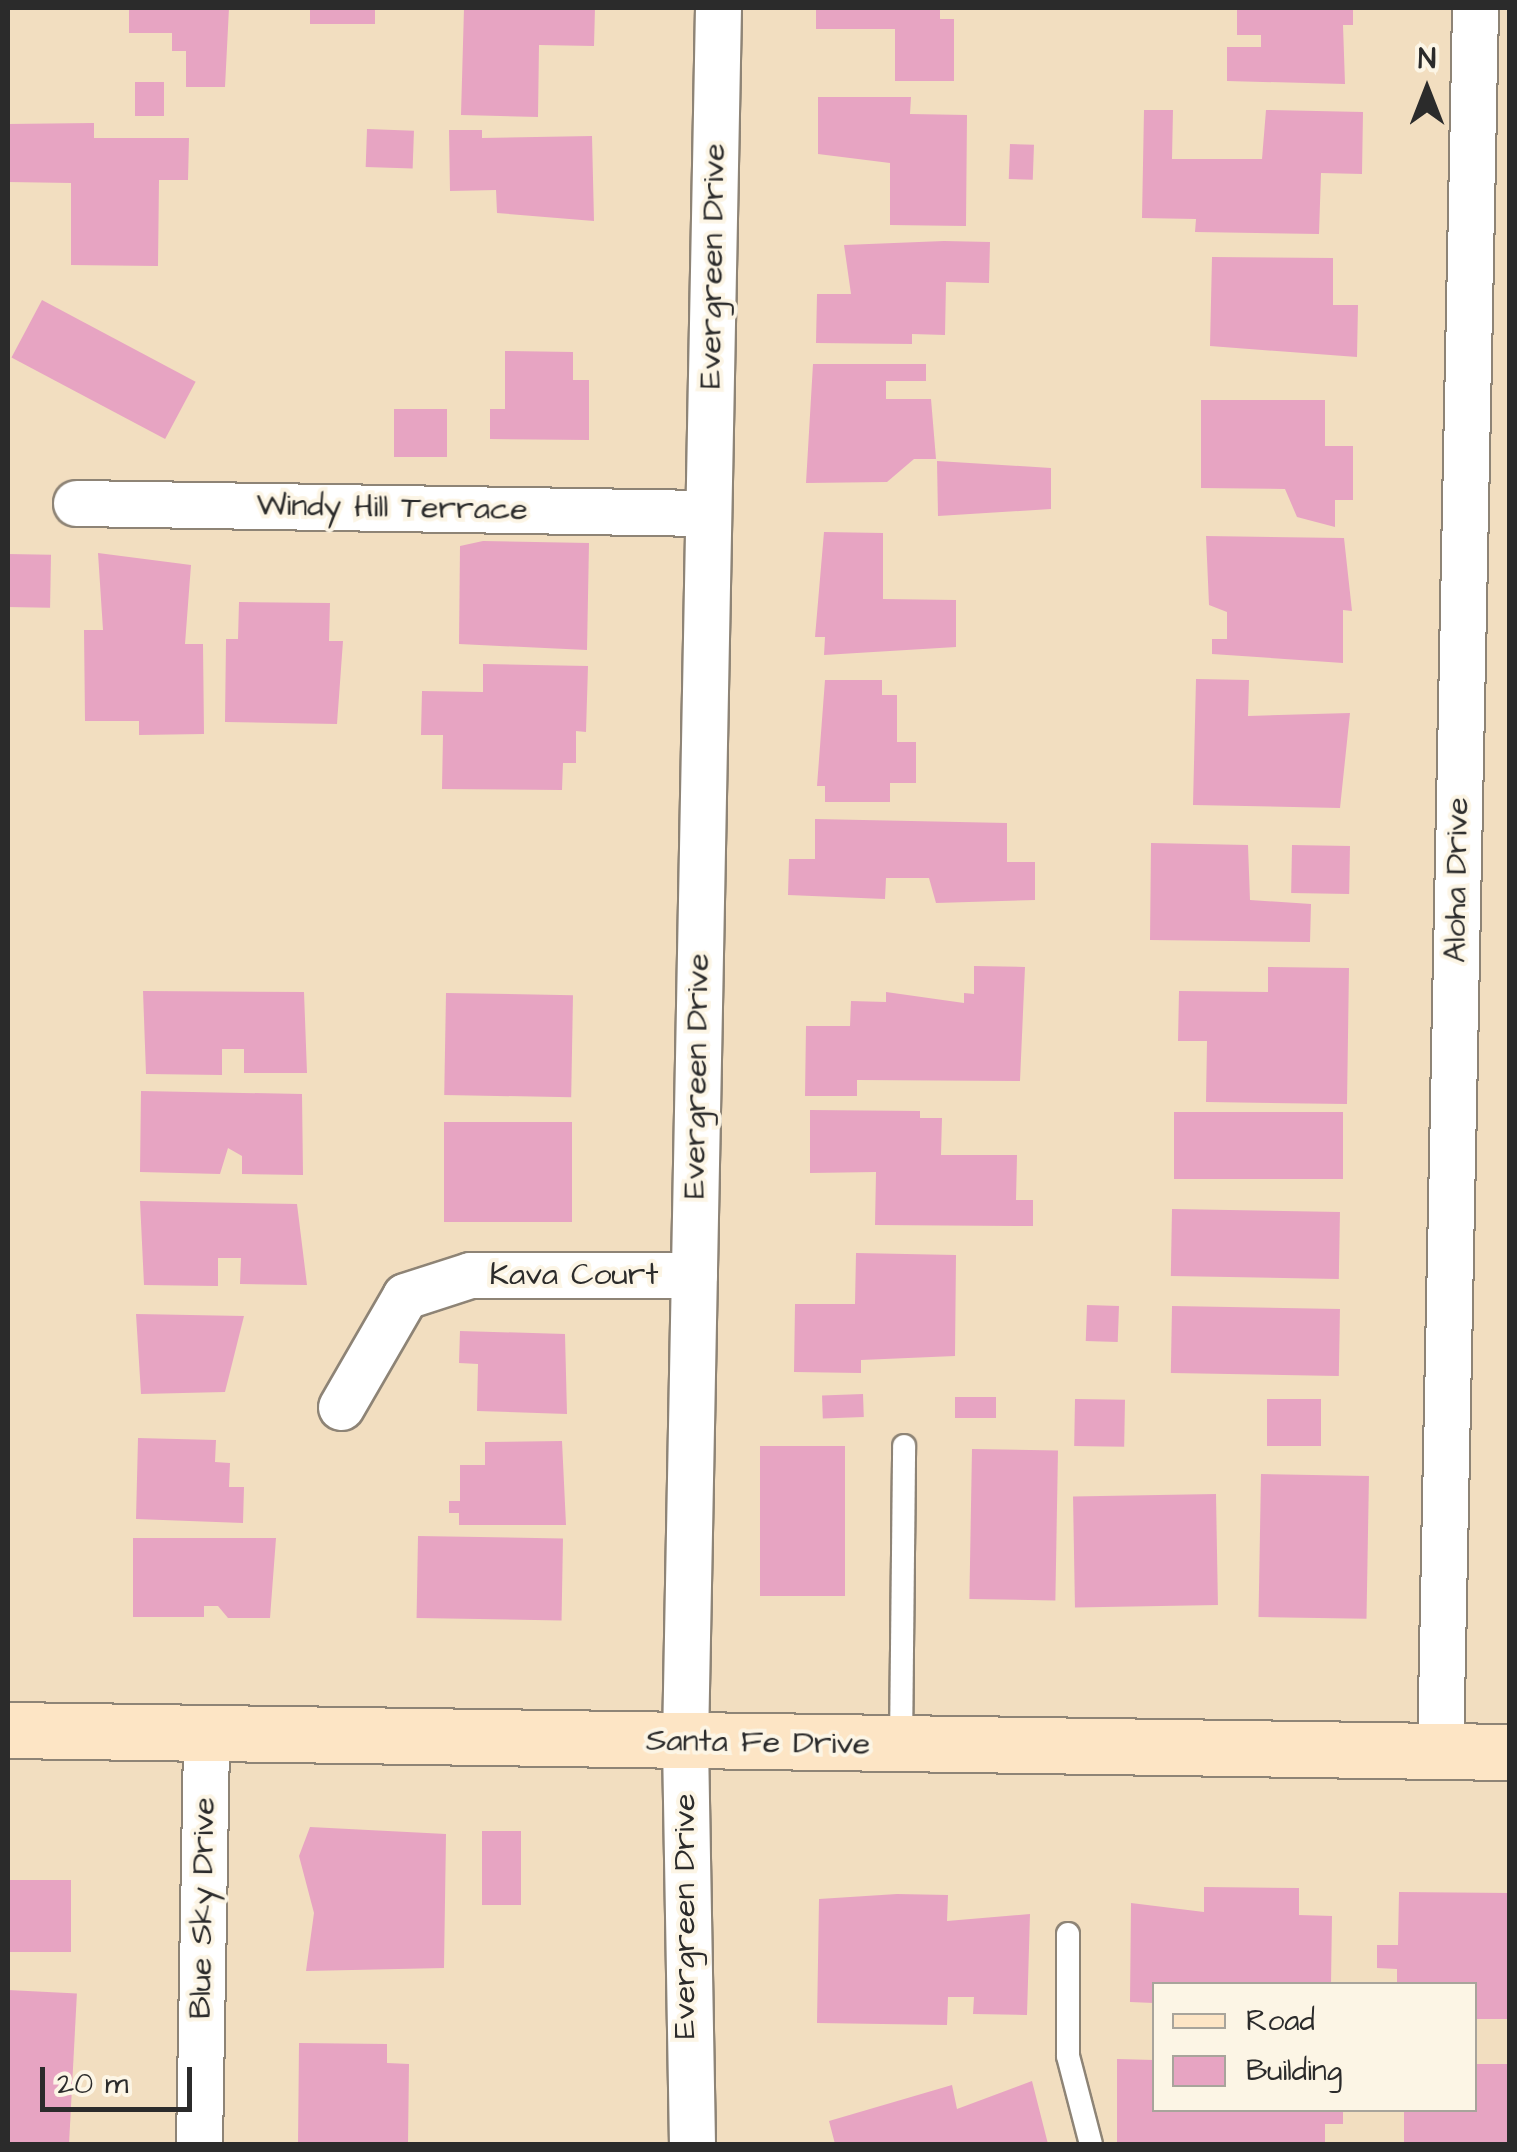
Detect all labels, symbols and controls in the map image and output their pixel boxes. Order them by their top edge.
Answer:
north arrow [1377,40,1477,140]
text: N [1418,40,1436,79]
street label: Evergreen Drive [692,143,734,389]
street label: Windy Hill Terrace [256,486,528,530]
street label: Aloha Drive [1436,797,1478,963]
street label: Evergreen Drive [676,953,718,1199]
street label: Kava Court [490,1256,658,1294]
street label: Santa Fe Drive [646,1722,870,1764]
street label: Evergreen Drive [666,1793,704,2039]
street label: Blue Sky Drive [182,1797,224,2019]
legend [1152,1982,1477,2112]
text: Road [1246,2000,1315,2042]
scale bar [45,2047,198,2109]
text: Building [1246,2050,1342,2092]
text: 20 m [57,2063,128,2105]

